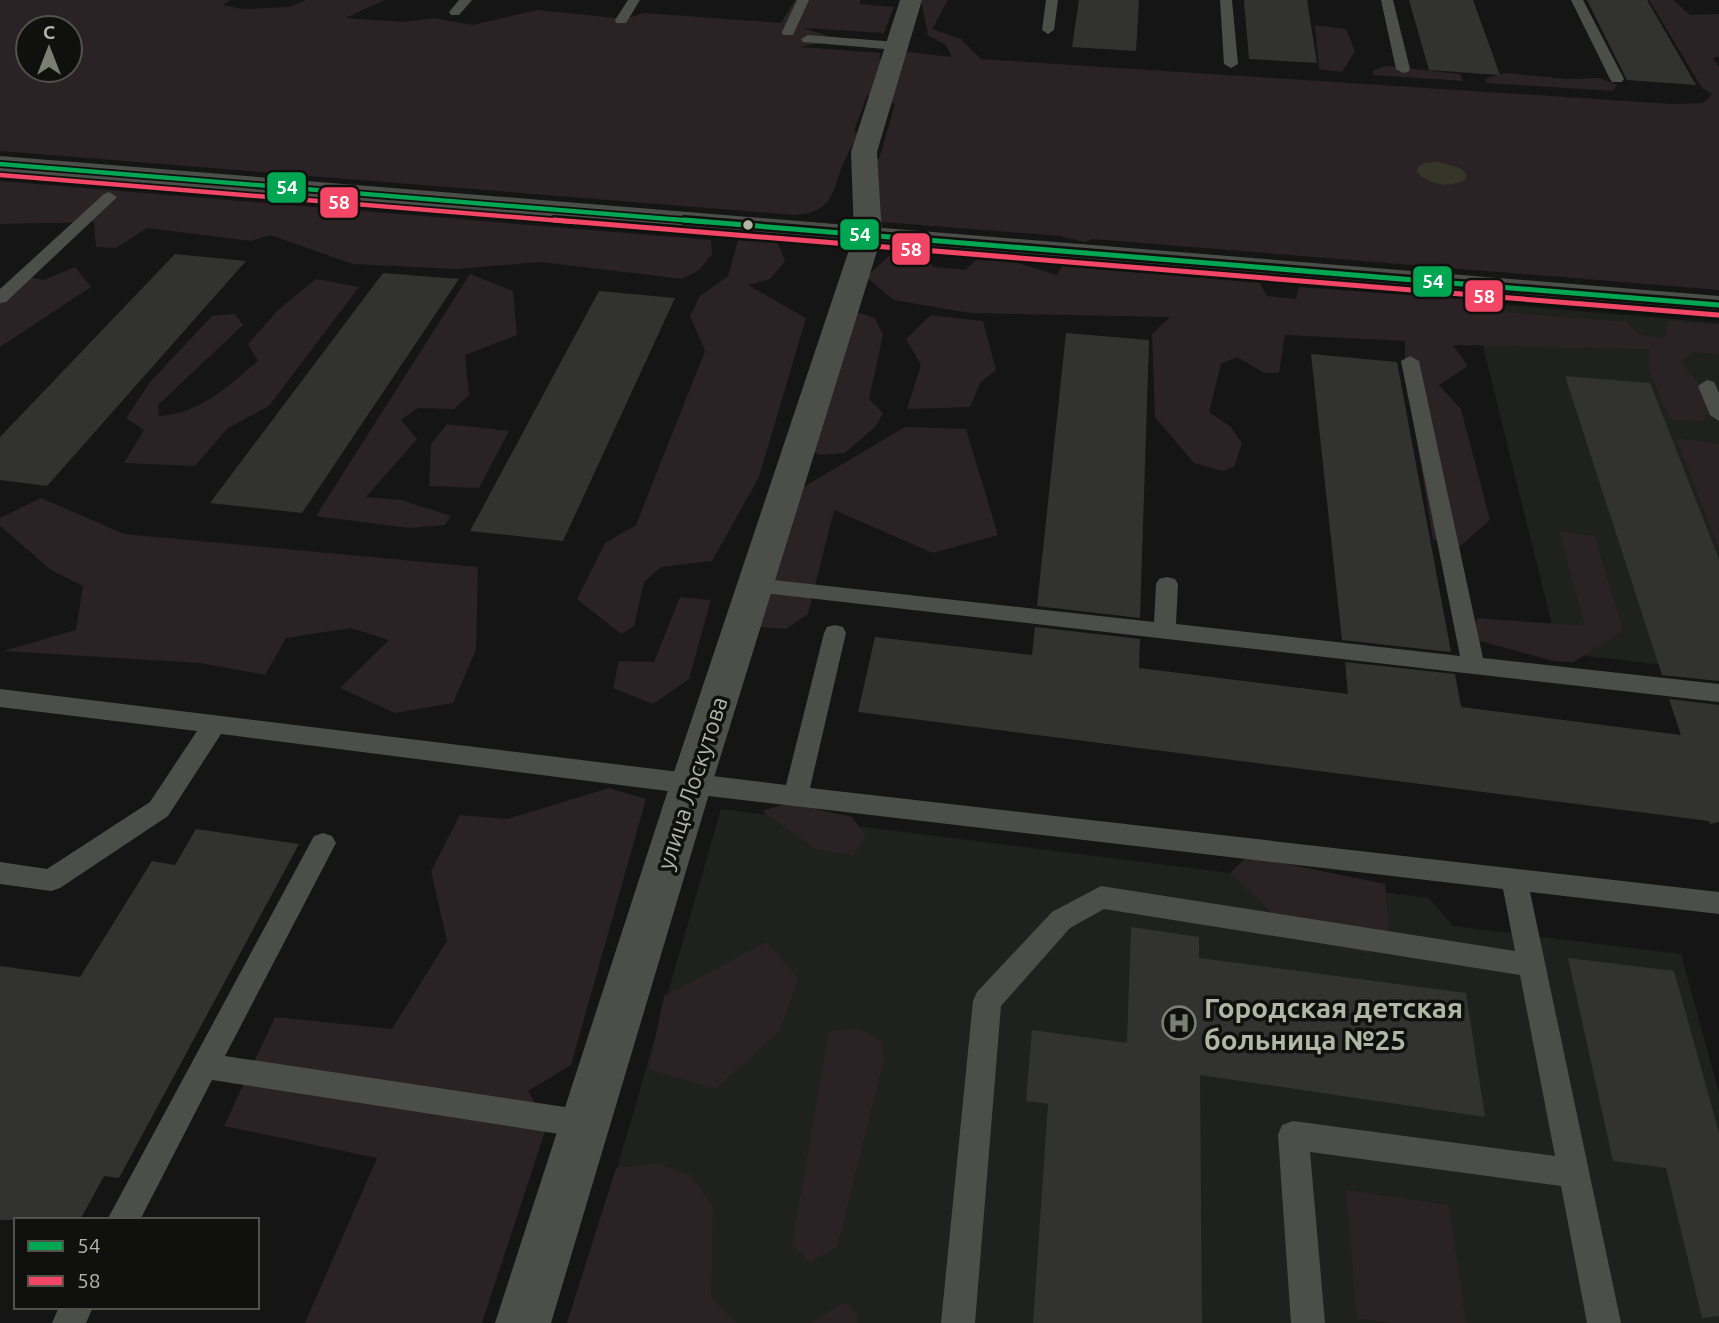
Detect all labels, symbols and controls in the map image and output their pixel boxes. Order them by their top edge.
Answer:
north arrow [14,14,84,84]
text: С [43,21,55,43]
line badge: 54 [266,171,307,204]
text: 54 [276,176,298,198]
line badge: 58 [319,186,359,219]
text: 58 [328,191,350,213]
unlabelled marker [741,218,755,232]
line badge: 54 [839,218,880,251]
text: 54 [849,223,871,245]
line badge: 58 [891,232,931,266]
text: 58 [900,238,922,260]
line badge: 54 [1412,265,1453,298]
text: 54 [1422,270,1444,292]
line badge: 58 [1464,279,1504,313]
text: 58 [1473,285,1495,307]
street label: улица Лоскутова [652,694,732,872]
place label: Городская детская больница №25 [1204,992,1463,1055]
hospital icon: Городская детская больница №25 [1160,1004,1198,1042]
legend [14,1218,259,1309]
text: 54 [77,1233,101,1257]
text: 58 [77,1268,101,1292]

